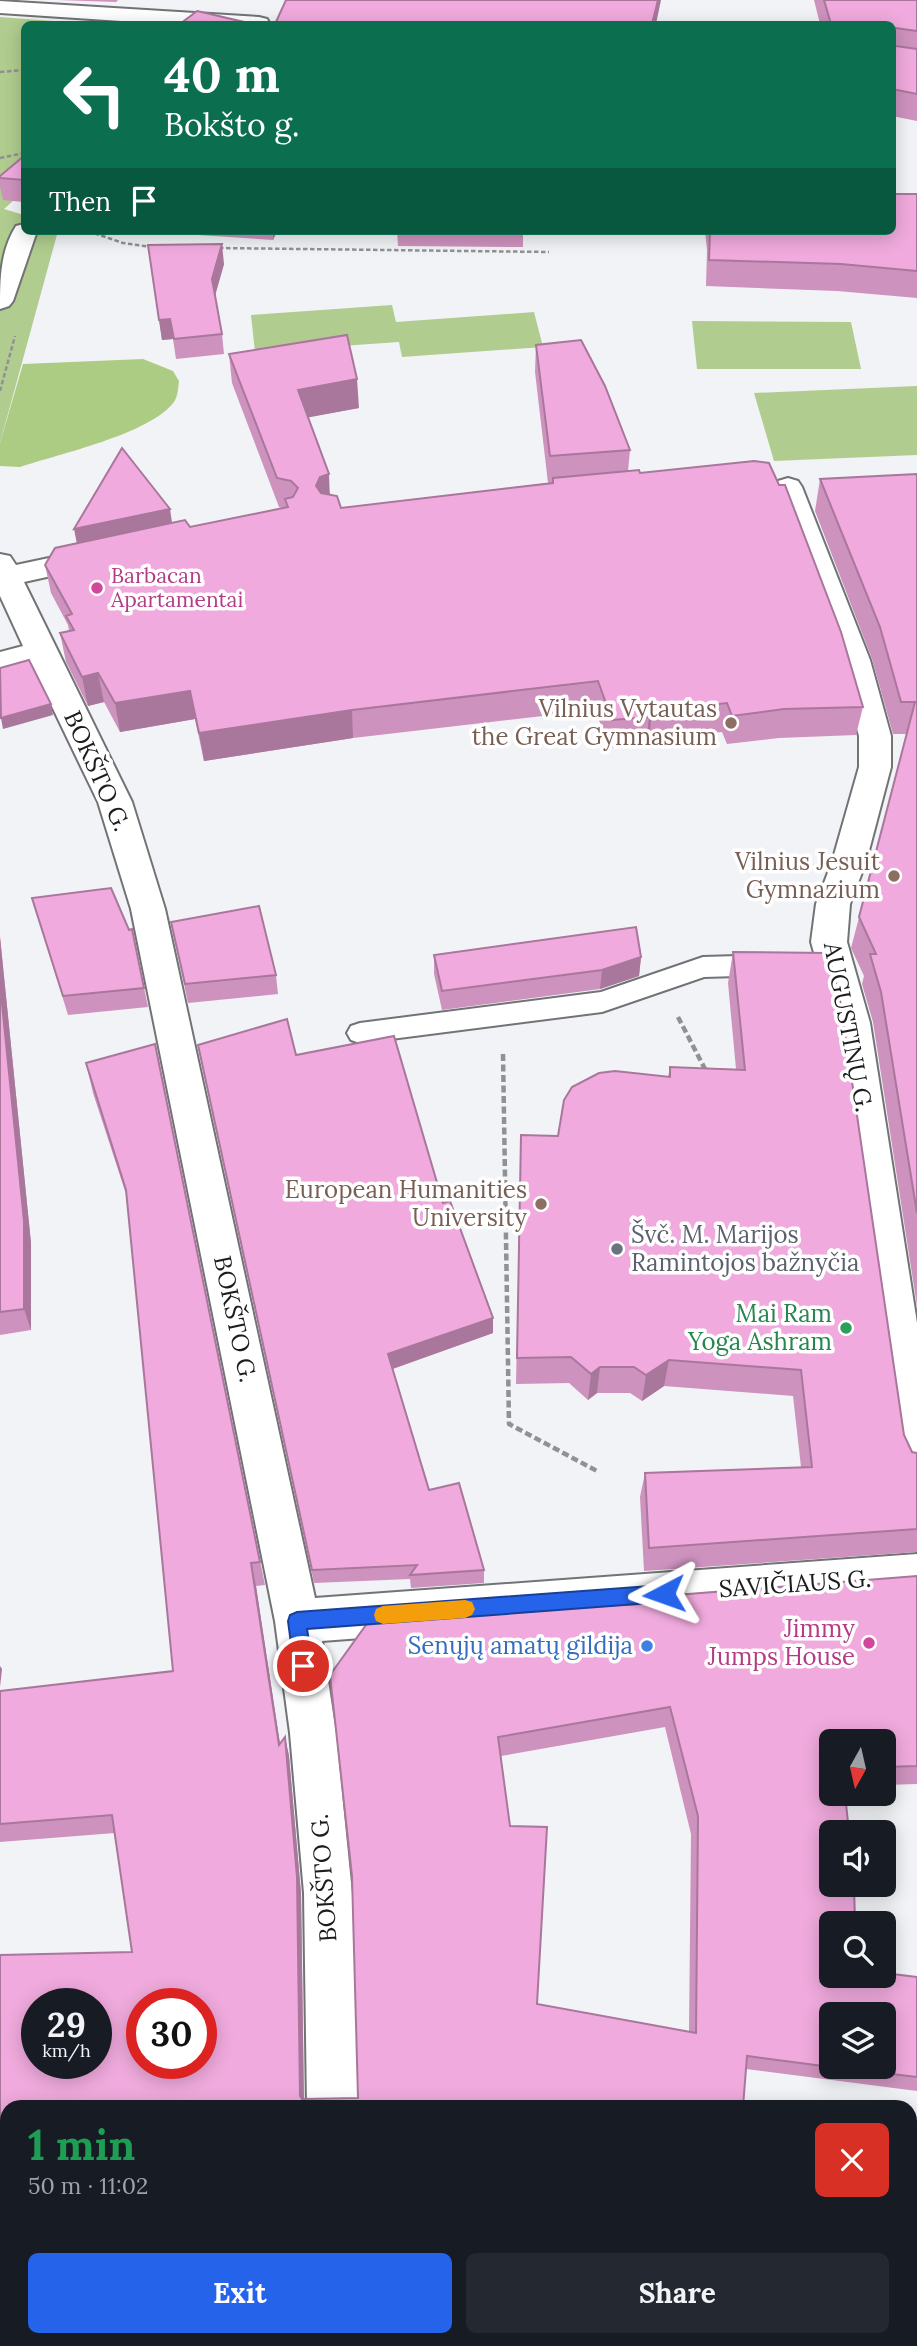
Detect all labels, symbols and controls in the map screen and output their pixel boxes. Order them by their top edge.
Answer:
text: 40 m [164,43,280,105]
icon: left [49,49,140,140]
text: Bokšto g. [164,104,300,145]
icon: arrive [125,182,163,220]
text: Then [49,185,111,218]
place label: Barbacan Apartamentai [110,562,243,613]
marker: Barbacan Apartamentai [89,580,105,596]
place label: Vilnius Vytautas the Great Gymnasium [472,693,717,752]
street label: BOKŠTO G. [57,705,139,836]
marker: Vilnius Vytautas the Great Gymnasium [723,715,739,731]
place label: Vilnius Jesuit Gymnazium [734,846,881,905]
marker: Vilnius Jesuit Gymnazium [886,868,902,884]
street label: AUGUSTINŲ G. [817,938,880,1114]
place label: European Humanities University [285,1174,527,1233]
marker: European Humanities University [533,1196,549,1212]
place label: Švč. M. Marijos Ramintojos bažnyčia [631,1218,859,1278]
marker: Švč. M. Marijos Ramintojos bažnyčia [609,1241,625,1257]
street label: BOKŠTO G. [207,1253,265,1385]
place label: Mai Ram Yoga Ashram [687,1298,832,1357]
marker: Mai Ram Yoga Ashram [838,1320,854,1336]
position arrow [627,1557,701,1631]
street label: SAVIČIAUS G. [718,1562,872,1604]
place label: Jimmy Jumps House [707,1613,855,1672]
place label: Senųjų amatų gildija [408,1630,633,1661]
marker: Jimmy Jumps House [861,1635,877,1651]
pin [273,1636,333,1696]
marker: Senųjų amatų gildija [639,1638,655,1654]
icon: arrive [284,1647,322,1685]
north arrow [819,1729,896,1806]
map controls [819,1729,896,2079]
street label: BOKŠTO G. [303,1813,343,1943]
button: sound [819,1820,896,1897]
button: search [819,1911,896,1988]
speed limit sign: 30 [126,1988,217,2079]
text: 29 [47,2002,86,2047]
button: layers [819,2002,896,2079]
text: km/h [42,2039,91,2062]
text: 1 min [28,2118,135,2172]
button: close [815,2123,889,2197]
text: 50 m · 11:02 [28,2171,148,2200]
button: Exit [28,2253,452,2333]
button: Share [466,2253,889,2333]

